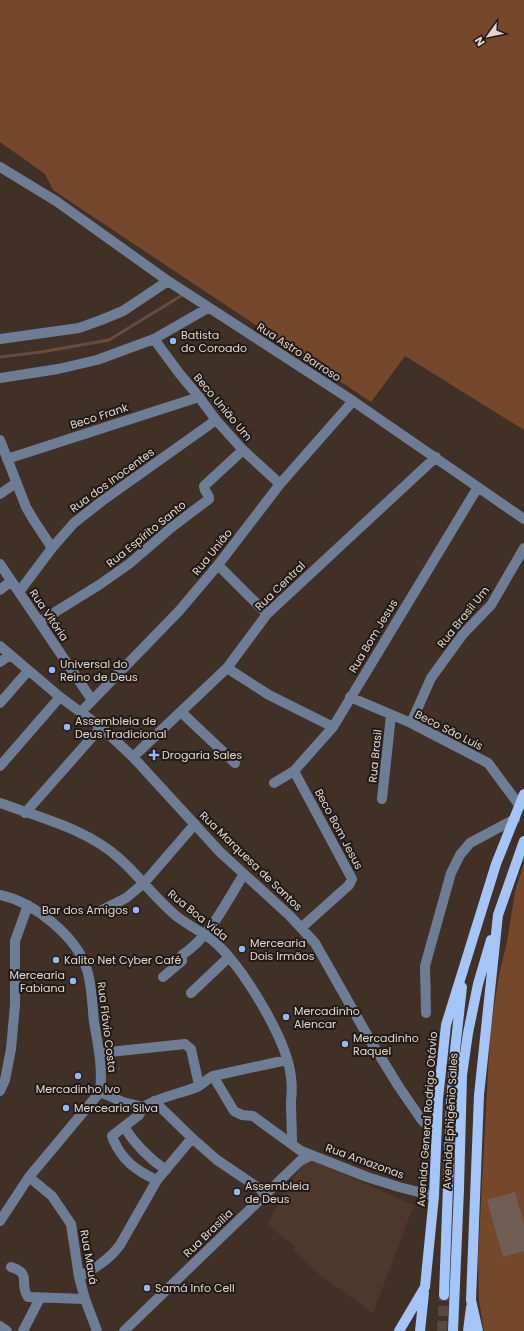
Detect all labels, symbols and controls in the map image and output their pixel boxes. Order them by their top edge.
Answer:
north arrow [468,16,508,56]
text: N [471,34,489,49]
street label: Rua Astro Barroso [254,319,344,385]
place label: Batista do Coroado [181,327,247,356]
marker: Batista do Coroado [168,336,178,346]
street label: Beco União Um [190,370,256,444]
street label: Beco Frank [68,399,130,433]
street label: Rua dos Inocentes [66,444,158,516]
street label: Rua Espírito Santo [103,497,189,571]
street label: Rua União [188,525,236,579]
street label: Rua Central [251,558,309,614]
street label: Rua Brasil Um [433,583,493,651]
street label: Rua Vitória [26,586,72,644]
street label: Rua Bom Jesus [345,596,401,676]
place label: Universal do Reino de Deus [60,656,138,685]
marker: Universal do Reino de Deus [47,665,57,675]
street label: Beco São Luis [412,706,486,754]
place label: Assembleia de Deus Tradicional [75,713,167,742]
marker: Assembleia de Deus Tradicional [62,722,72,732]
street label: Rua Brasil [364,729,386,783]
place label: Drogaria Sales [162,747,242,763]
marker: Drogaria Sales [149,750,159,760]
street label: Beco Bom Jesus [311,786,367,872]
street label: Rua Marquesa de Santos [196,808,306,915]
street label: Rua Boa Vida [164,886,232,944]
place label: Bar dos Amigos [42,902,128,918]
marker: Bar dos Amigos [131,905,141,915]
place label: Mercearia Dois Irmãos [250,935,315,964]
marker: Mercearia Dois Irmãos [237,944,247,954]
place label: Kalito Net Cyber Café [64,952,181,968]
marker: Kalito Net Cyber Café [51,955,61,965]
place label: Mercearia Fabiana [9,967,65,996]
marker: Mercearia Fabiana [68,976,78,986]
street label: Rua Flávio Costa [93,981,121,1073]
place label: Mercadinho Alencar [294,1003,360,1032]
marker: Mercadinho Alencar [281,1012,291,1022]
place label: Mercadinho Raquel [353,1030,419,1059]
street label: Avenida General Rodrigo Otávio [413,1031,441,1207]
marker: Mercadinho Raquel [340,1039,350,1049]
street label: Avenida Ephigênio Salles [438,1052,462,1190]
marker: Mercadinho Ivo [73,1071,83,1081]
place label: Mercadinho Ivo [36,1081,120,1097]
place label: Mercearia Silva [74,1100,158,1116]
marker: Mercearia Silva [61,1103,71,1113]
street label: Rua Amazonas [323,1139,407,1183]
place label: Assembleia de Deus [245,1178,309,1207]
marker: Assembleia de Deus [232,1187,242,1197]
street label: Rua Brasília [180,1205,236,1261]
street label: Rua Mauá [76,1228,102,1286]
place label: Samá Info Cell [155,1280,235,1296]
marker: Samá Info Cell [142,1283,152,1293]

